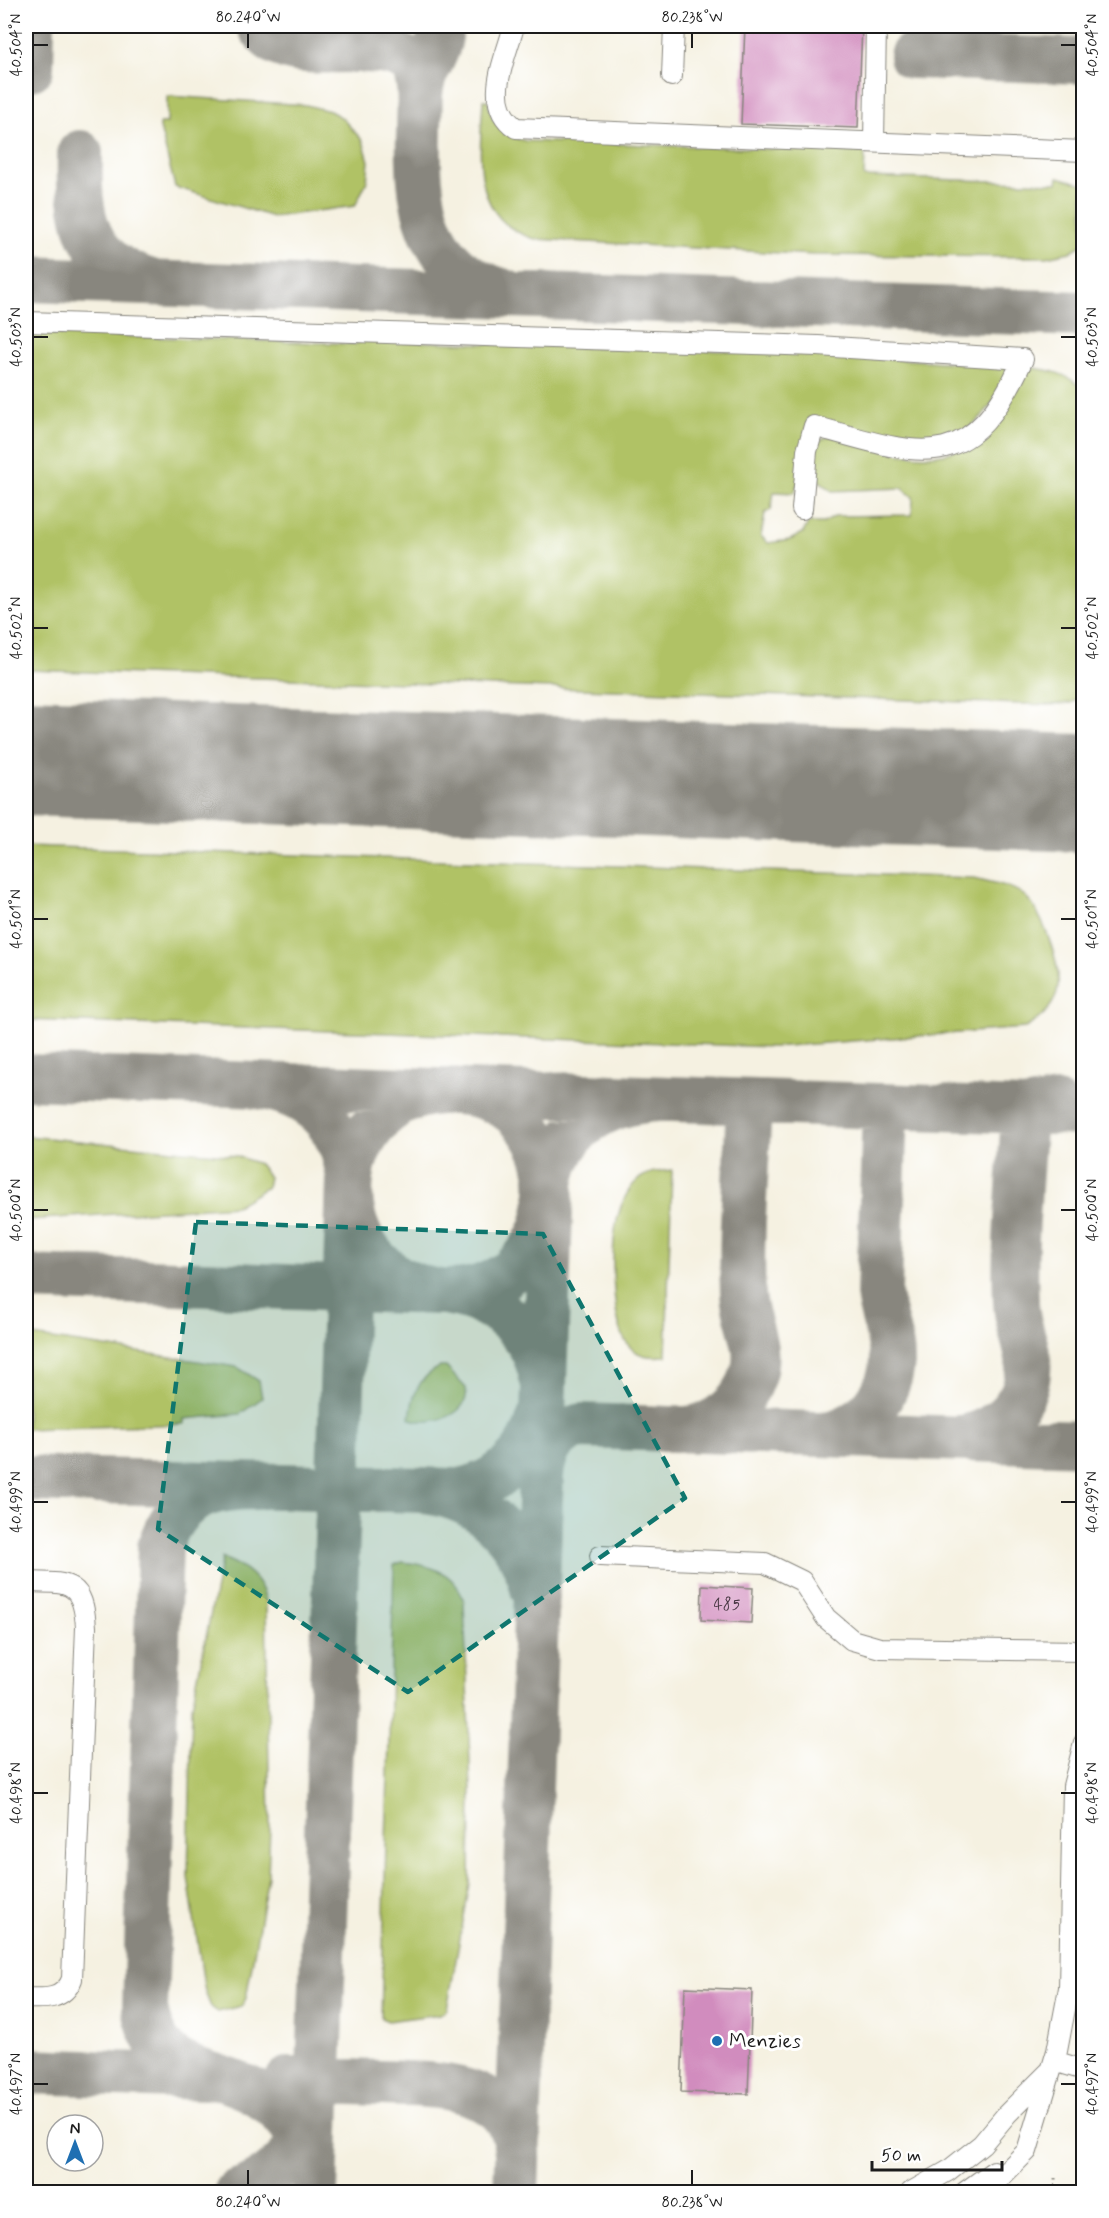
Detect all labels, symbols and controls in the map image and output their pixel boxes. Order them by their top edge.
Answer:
text: 80.240°W [216,8,280,28]
text: 80.238°W [661,8,723,28]
text: 40.504°N [7,14,27,76]
text: 40.504°N [1083,14,1103,76]
text: 40.503°N [7,307,27,367]
text: 40.503°N [1083,307,1103,367]
text: 40.502°N [7,597,27,659]
text: 40.502°N [1083,597,1103,659]
text: 40.501°N [7,889,27,949]
text: 40.501°N [1083,889,1103,949]
text: 40.500°N [7,1179,27,1241]
text: 40.500°N [1083,1179,1103,1241]
text: 40.499°N [7,1471,27,1533]
text: 40.499°N [1083,1471,1103,1533]
house number: 485 [714,1594,741,1615]
text: 40.498°N [7,1762,27,1824]
text: 40.498°N [1083,1762,1103,1824]
place label: Menzies [729,2028,801,2055]
marker: Menzies [710,2034,724,2048]
text: 40.497°N [7,2053,27,2115]
text: 40.497°N [1083,2053,1103,2115]
north arrow [45,2113,105,2173]
text: N [70,2119,80,2140]
scale bar [872,2134,1002,2172]
text: 50 m [881,2144,921,2168]
text: 80.240°W [216,2193,280,2213]
text: 80.238°W [661,2193,723,2213]

